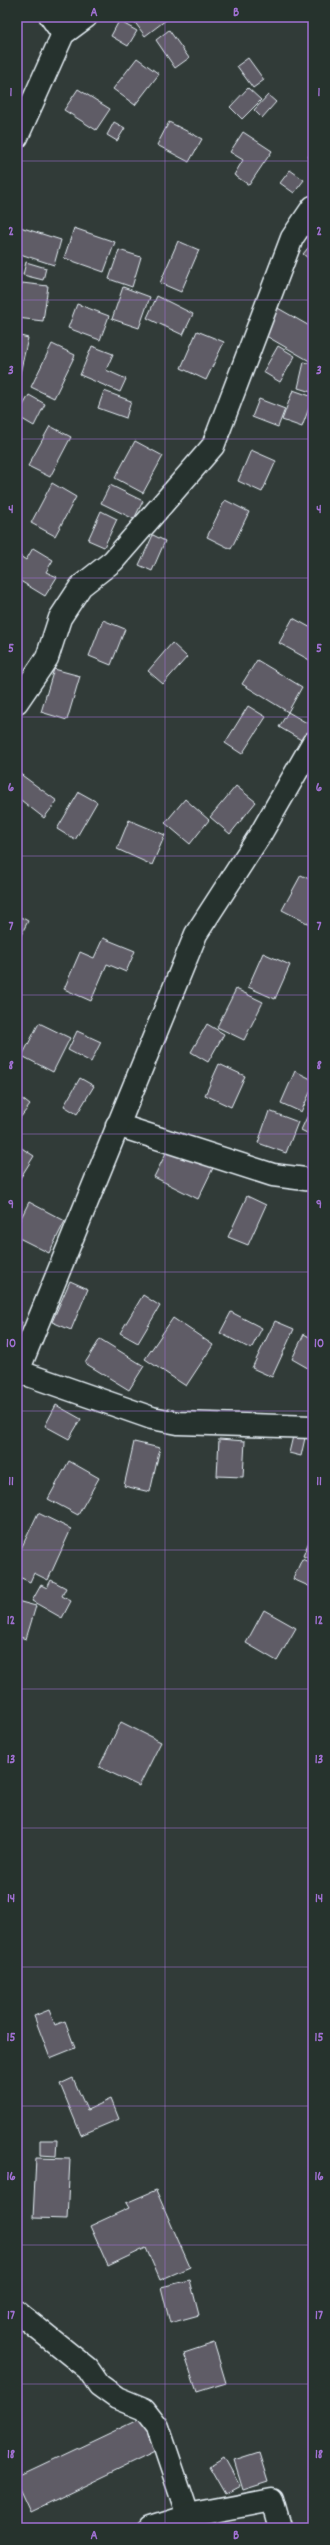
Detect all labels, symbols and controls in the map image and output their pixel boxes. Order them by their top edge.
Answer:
text: A [90,4,98,23]
text: B [233,4,239,23]
text: 1 [10,84,13,103]
text: 1 [318,84,321,103]
text: 2 [8,223,14,242]
text: 2 [316,223,322,242]
text: 3 [8,362,14,381]
text: 3 [316,362,322,381]
text: 4 [8,501,14,520]
text: 4 [316,501,322,520]
text: 5 [8,640,14,659]
text: 5 [316,640,322,659]
text: 6 [8,779,15,798]
text: 6 [316,779,323,798]
text: 7 [9,918,14,937]
text: 7 [317,918,322,937]
text: 8 [8,1057,14,1076]
text: 8 [316,1057,322,1076]
text: 9 [8,1196,14,1215]
text: 9 [316,1196,322,1215]
text: 10 [6,1335,16,1354]
text: 10 [314,1335,324,1354]
text: 11 [8,1473,14,1492]
text: 11 [316,1473,322,1492]
text: 12 [7,1612,16,1631]
text: 12 [315,1612,324,1631]
text: 13 [7,1751,16,1770]
text: 13 [315,1751,324,1770]
text: 14 [7,1890,15,1909]
text: 14 [315,1890,323,1909]
text: 15 [7,2029,15,2048]
text: 15 [315,2029,323,2048]
text: 16 [6,2168,16,2187]
text: 16 [314,2168,324,2187]
text: 17 [7,2307,15,2326]
text: 17 [315,2307,323,2326]
text: 18 [7,2446,15,2465]
text: 18 [315,2446,323,2465]
text: A [90,2527,98,2545]
text: B [233,2527,239,2545]

